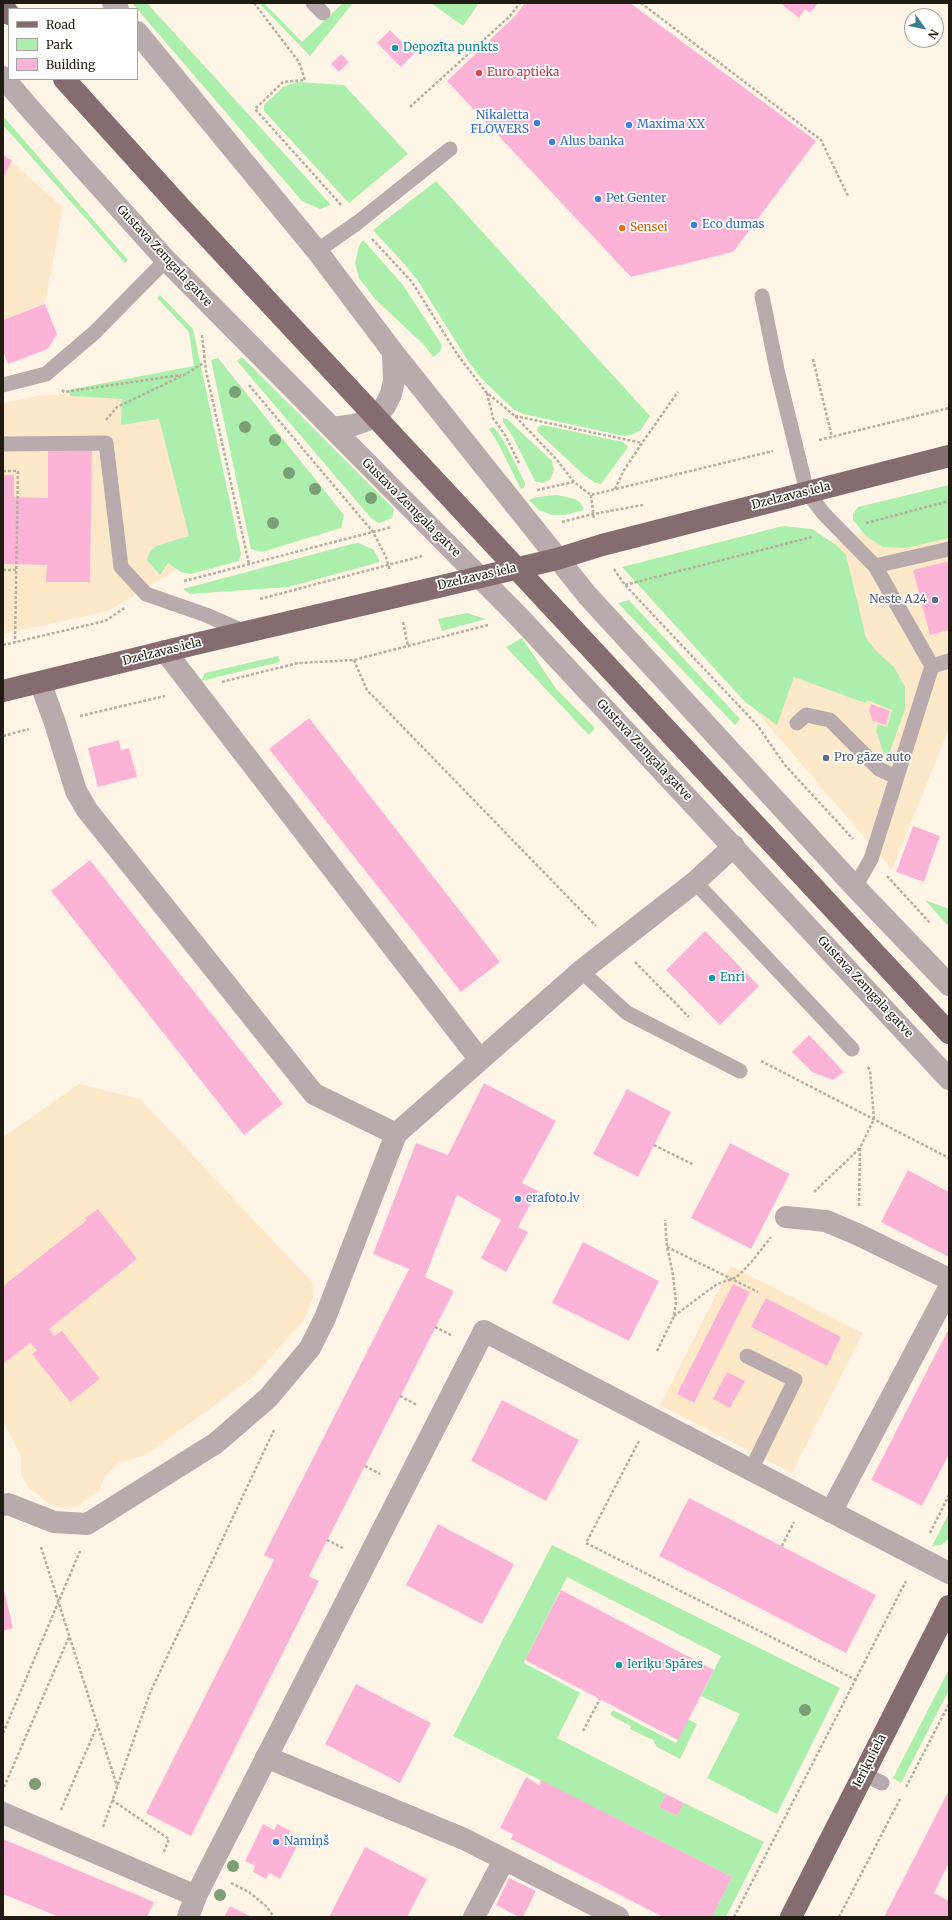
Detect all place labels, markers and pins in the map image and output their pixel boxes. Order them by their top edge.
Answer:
place label: Depozīta punkts [403,41,498,55]
marker: Depozīta punkts [390,43,400,53]
place label: Euro aptieka [487,66,559,80]
marker: Euro aptieka [474,68,484,78]
place label: Nikaletta FLOWERS [470,109,529,137]
marker: Nikaletta FLOWERS [532,118,542,128]
place label: Maxima XX [637,118,705,132]
marker: Maxima XX [624,120,634,130]
place label: Alus banka [560,135,624,149]
marker: Alus banka [547,137,557,147]
place label: Pet Genter [606,192,666,206]
marker: Pet Genter [593,194,603,204]
place label: Eco dumas [702,218,764,232]
marker: Eco dumas [689,220,699,230]
place label: Sensei [630,221,668,235]
marker: Sensei [617,223,627,233]
place label: Neste A24 [869,593,927,607]
marker: Neste A24 [930,595,940,605]
place label: Pro gāze auto [834,751,911,765]
marker: Pro gāze auto [821,753,831,763]
place label: Enri [720,971,745,985]
marker: Enri [707,973,717,983]
place label: erafoto.lv [526,1192,580,1206]
marker: erafoto.lv [513,1194,523,1204]
place label: Ieriķu Spāres [627,1658,703,1672]
marker: Ieriķu Spāres [614,1660,624,1670]
place label: Namiņš [284,1835,329,1849]
marker: Namiņš [271,1837,281,1847]

